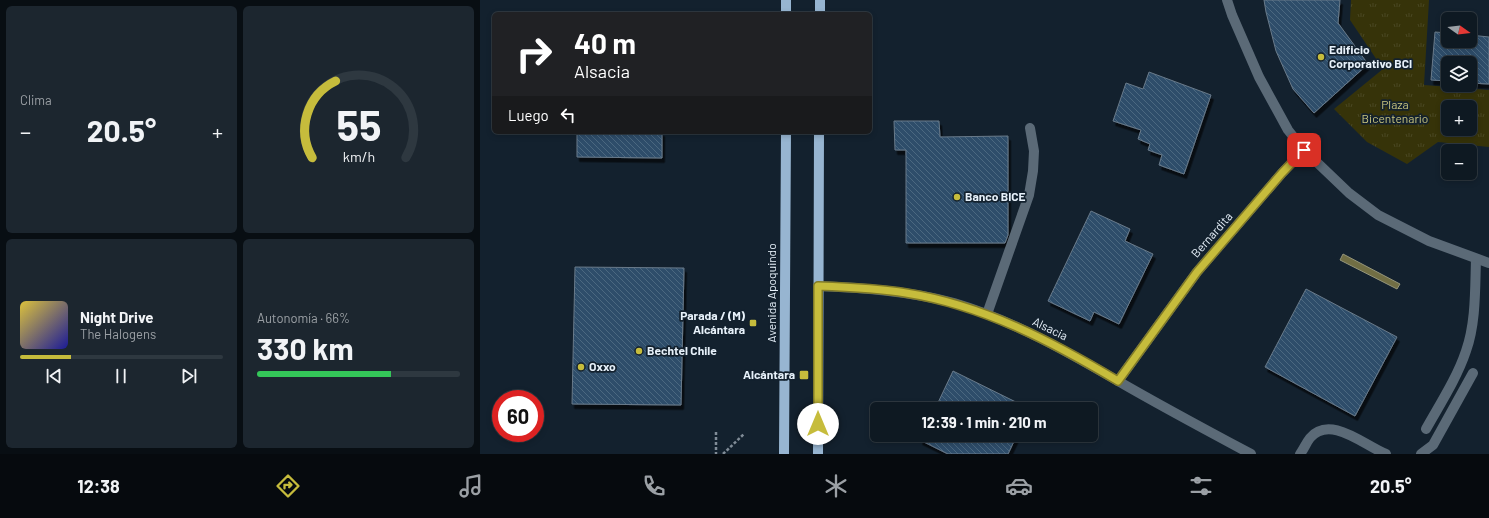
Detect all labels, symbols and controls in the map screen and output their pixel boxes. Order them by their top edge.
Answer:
north arrow [1441,12,1477,48]
map controls [1441,12,1477,180]
text: 40 m [574,26,636,60]
icon: right [508,28,560,80]
place label: Edificio Corporativo BCI [1329,42,1412,70]
marker: Edificio Corporativo BCI [1316,52,1326,62]
button: layers [1441,56,1477,92]
text: Alsacia [574,60,630,82]
text: Clima [20,92,52,108]
park label: Plaza Bicentenario [1362,97,1428,125]
text: 55 [336,98,381,148]
button: + [1441,100,1477,136]
icon: left [557,104,579,126]
text: Luego [508,106,549,124]
text: 20.5° [87,112,156,148]
text: − [20,118,31,144]
text: + [212,118,223,144]
pin [1287,133,1321,167]
icon: arrive [1293,139,1315,161]
button: − [1441,144,1477,180]
text: km/h [342,147,375,164]
place label: Banco BICE [965,189,1026,203]
marker: Banco BICE [952,192,962,202]
street label: Bernardita [1188,209,1235,260]
street label: Avenida Apoquindo [764,243,778,343]
text: Night Drive [80,308,153,326]
place label: Parada / (M) Alcántara [680,308,746,336]
text: Autonomía · 66% [257,310,350,326]
street label: Alsacia [1031,314,1070,343]
marker: Parada / (M) Alcántara [748,318,758,328]
text: The Halogens [80,326,156,342]
text: 330 km [257,330,354,366]
place label: Bechtel Chile [647,343,717,357]
marker: Bechtel Chile [634,346,644,356]
place label: Oxxo [589,359,616,373]
marker: Oxxo [576,362,586,372]
icon: previous [43,365,65,387]
icon: pause [110,365,132,387]
icon: next [178,365,200,387]
place label: Alcántara [743,367,795,381]
marker: Alcántara [798,369,810,381]
speed limit sign: 60 [492,390,544,442]
position arrow [797,403,839,445]
text: 12:39 · 1 min · 210 m [922,413,1046,431]
icon: directions [274,472,302,500]
icon: music [457,472,485,500]
icon: phone [640,472,668,500]
icon: climate [822,472,850,500]
icon: car [1005,472,1033,500]
icon: filters [1187,472,1215,500]
text: 12:38 [77,475,120,497]
text: 20.5° [1370,475,1412,497]

